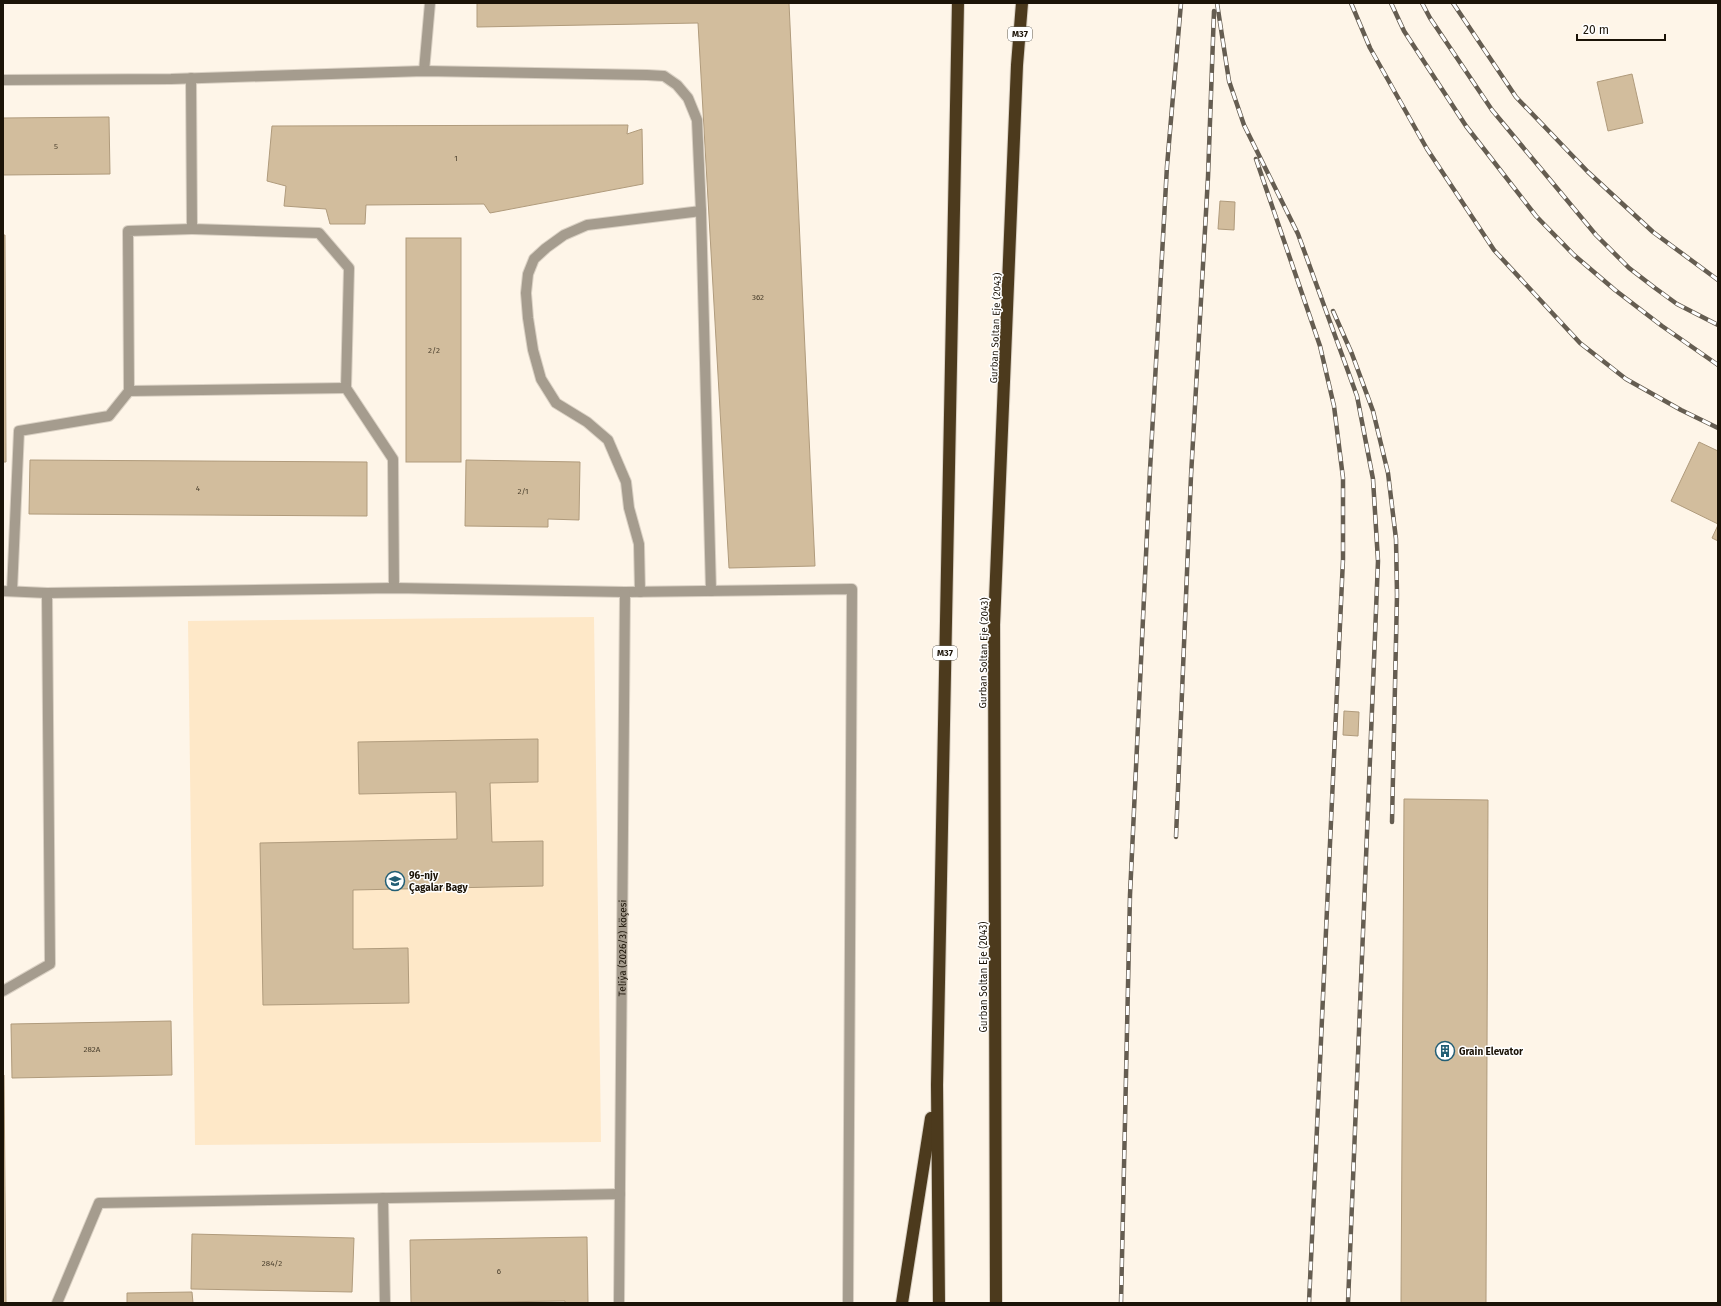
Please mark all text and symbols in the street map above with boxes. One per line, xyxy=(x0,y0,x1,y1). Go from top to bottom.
scale bar xyxy=(1577,16,1665,42)
text: 20 m xyxy=(1583,23,1609,37)
road number: M37 xyxy=(1008,27,1032,41)
house number: 5 xyxy=(54,142,58,151)
house number: 1 xyxy=(454,154,458,163)
street label: Gurban Soltan Eje (2043) xyxy=(987,272,1004,384)
house number: 362 xyxy=(752,293,764,302)
house number: 2/2 xyxy=(428,346,440,355)
house number: 4 xyxy=(196,484,201,493)
house number: 2/1 xyxy=(517,487,529,496)
street label: Gurban Soltan Eje (2043) xyxy=(976,597,991,709)
road number: M37 xyxy=(933,646,957,660)
school or university icon: 96-njy Çagalar Bagy xyxy=(384,870,406,892)
place label: 96-njy Çagalar Bagy xyxy=(409,870,469,894)
street label: Teliýa (2026/3) köçesi xyxy=(616,899,629,996)
street label: Gurban Soltan Eje (2043) xyxy=(977,922,990,1032)
building icon: Grain Elevator xyxy=(1434,1040,1456,1062)
house number: 282A xyxy=(84,1045,101,1054)
place label: Grain Elevator xyxy=(1459,1046,1524,1058)
house number: 284/2 xyxy=(262,1259,282,1268)
house number: 6 xyxy=(497,1267,501,1276)

